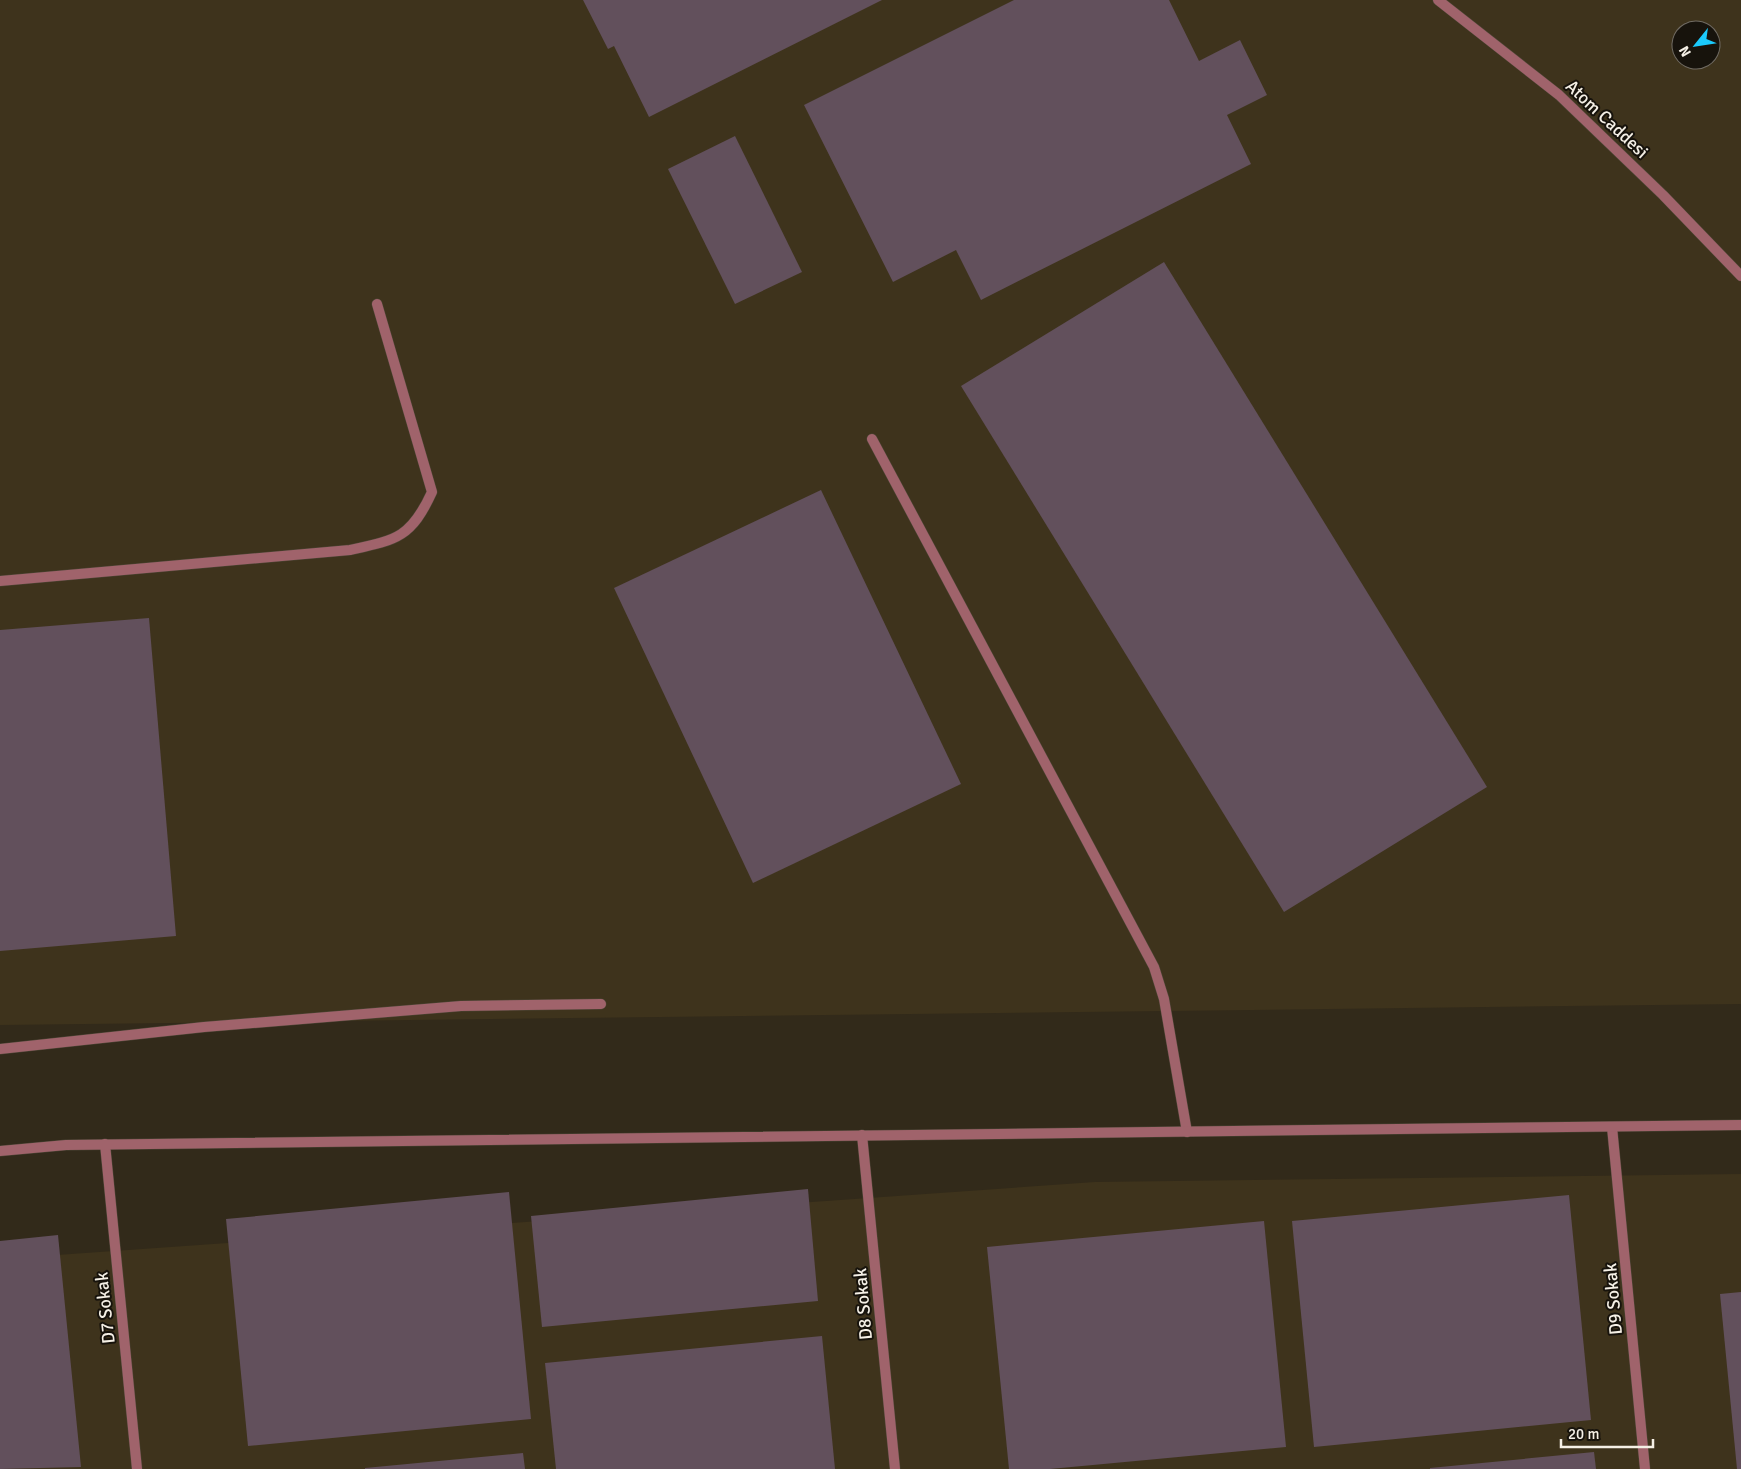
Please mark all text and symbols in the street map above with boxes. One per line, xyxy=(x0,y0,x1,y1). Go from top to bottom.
north arrow xyxy=(1671,20,1721,70)
text: N xyxy=(1675,43,1695,60)
street label: Atom Caddesi xyxy=(1561,75,1653,163)
street label: D9 Sokak xyxy=(1599,1262,1627,1336)
street label: D8 Sokak xyxy=(849,1267,877,1341)
street label: D7 Sokak xyxy=(90,1271,120,1345)
scale bar xyxy=(1561,1416,1654,1448)
text: 20 m xyxy=(1568,1425,1599,1443)

